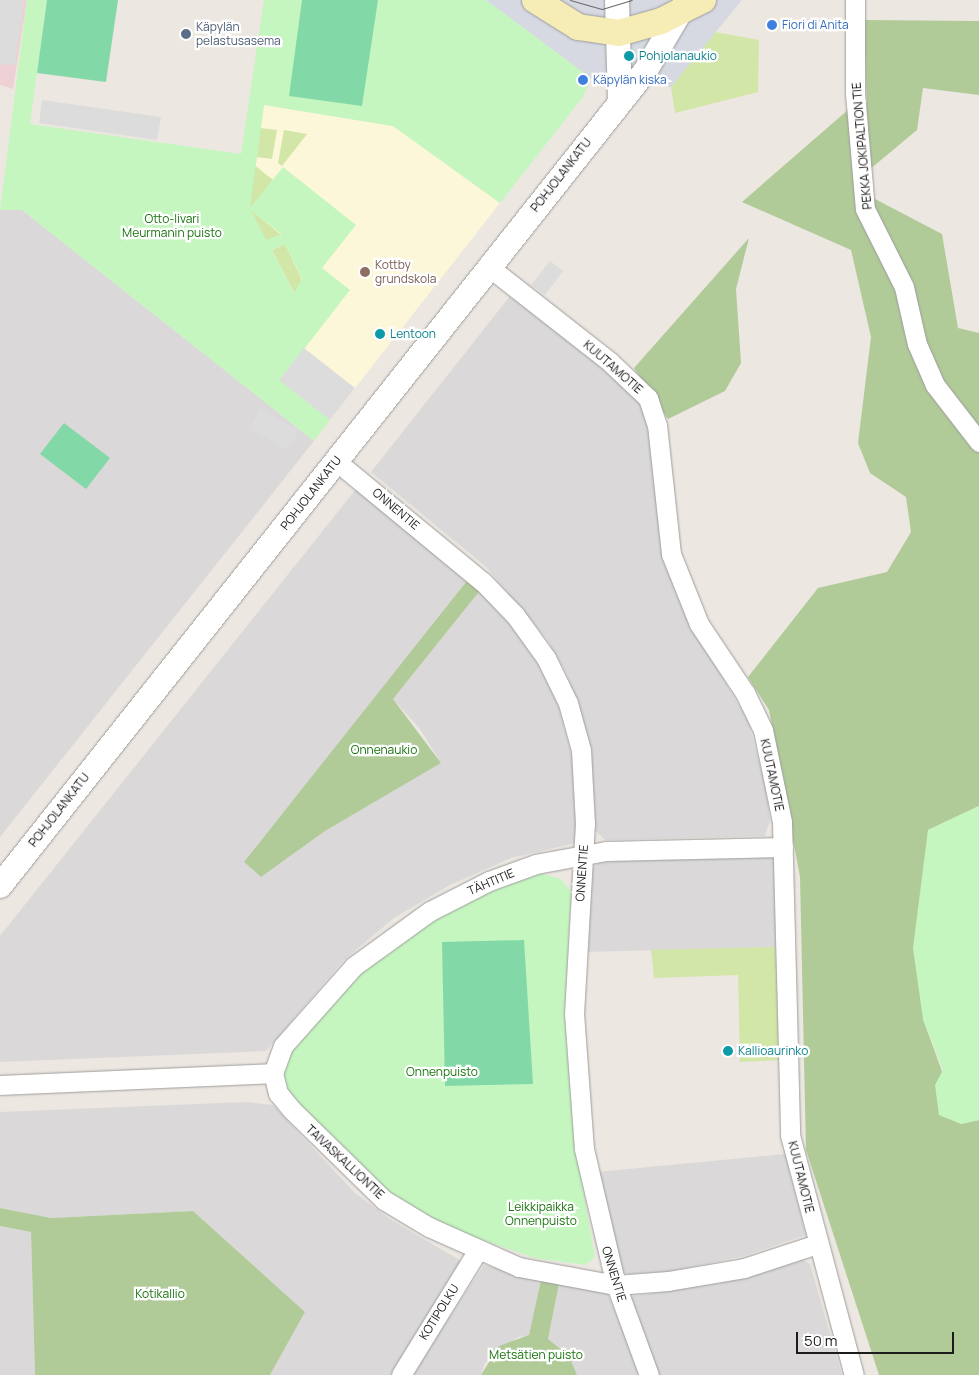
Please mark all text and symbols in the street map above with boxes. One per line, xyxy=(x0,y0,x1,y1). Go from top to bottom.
place label: Fiori di Anita xyxy=(782,18,849,32)
marker: Fiori di Anita xyxy=(766,19,778,31)
place label: Käpylän pelastusasema xyxy=(196,20,281,48)
marker: Käpylän pelastusasema xyxy=(180,28,192,40)
place label: Pohjolanaukio xyxy=(639,49,717,63)
marker: Pohjolanaukio xyxy=(623,50,635,62)
place label: Käpylän kiska xyxy=(593,73,667,87)
marker: Käpylän kiska xyxy=(577,74,589,86)
street label: PEKKA JOKIPALTION TIE xyxy=(849,82,875,210)
street label: POHJOLANKATU xyxy=(528,135,594,215)
park label: Otto-Iivari Meurmanin puisto xyxy=(122,212,222,240)
place label: Kottby grundskola xyxy=(375,258,436,286)
marker: Kottby grundskola xyxy=(359,266,371,278)
place label: Lentoon xyxy=(390,327,436,341)
marker: Lentoon xyxy=(374,328,386,340)
street label: KUUTAMOTIE xyxy=(580,337,646,397)
street label: POHJOLANKATU xyxy=(278,453,344,533)
street label: ONNENTIE xyxy=(370,485,422,533)
street label: KUUTAMOTIE xyxy=(757,737,787,813)
park label: Onnenaukio xyxy=(351,743,417,757)
street label: POHJOLANKATU xyxy=(26,770,92,850)
street label: ONNENTIE xyxy=(573,844,591,902)
street label: TÄHTITIE xyxy=(465,866,517,898)
place label: Kallioaurinko xyxy=(738,1044,808,1058)
marker: Kallioaurinko xyxy=(722,1045,734,1057)
park label: Onnenpuisto xyxy=(406,1065,478,1079)
street label: TAIVASKALLIONTIE xyxy=(303,1122,387,1202)
street label: KUUTAMOTIE xyxy=(785,1139,817,1215)
park label: Leikkipaikka Onnenpuisto xyxy=(505,1200,577,1228)
street label: ONNENTIE xyxy=(599,1245,629,1303)
street label: KOTIPOLKU xyxy=(416,1282,462,1342)
park label: Kotikallio xyxy=(135,1287,185,1301)
scale bar xyxy=(799,1322,956,1354)
text: 50 m xyxy=(804,1330,838,1351)
park label: Metsätien puisto xyxy=(489,1348,583,1362)

